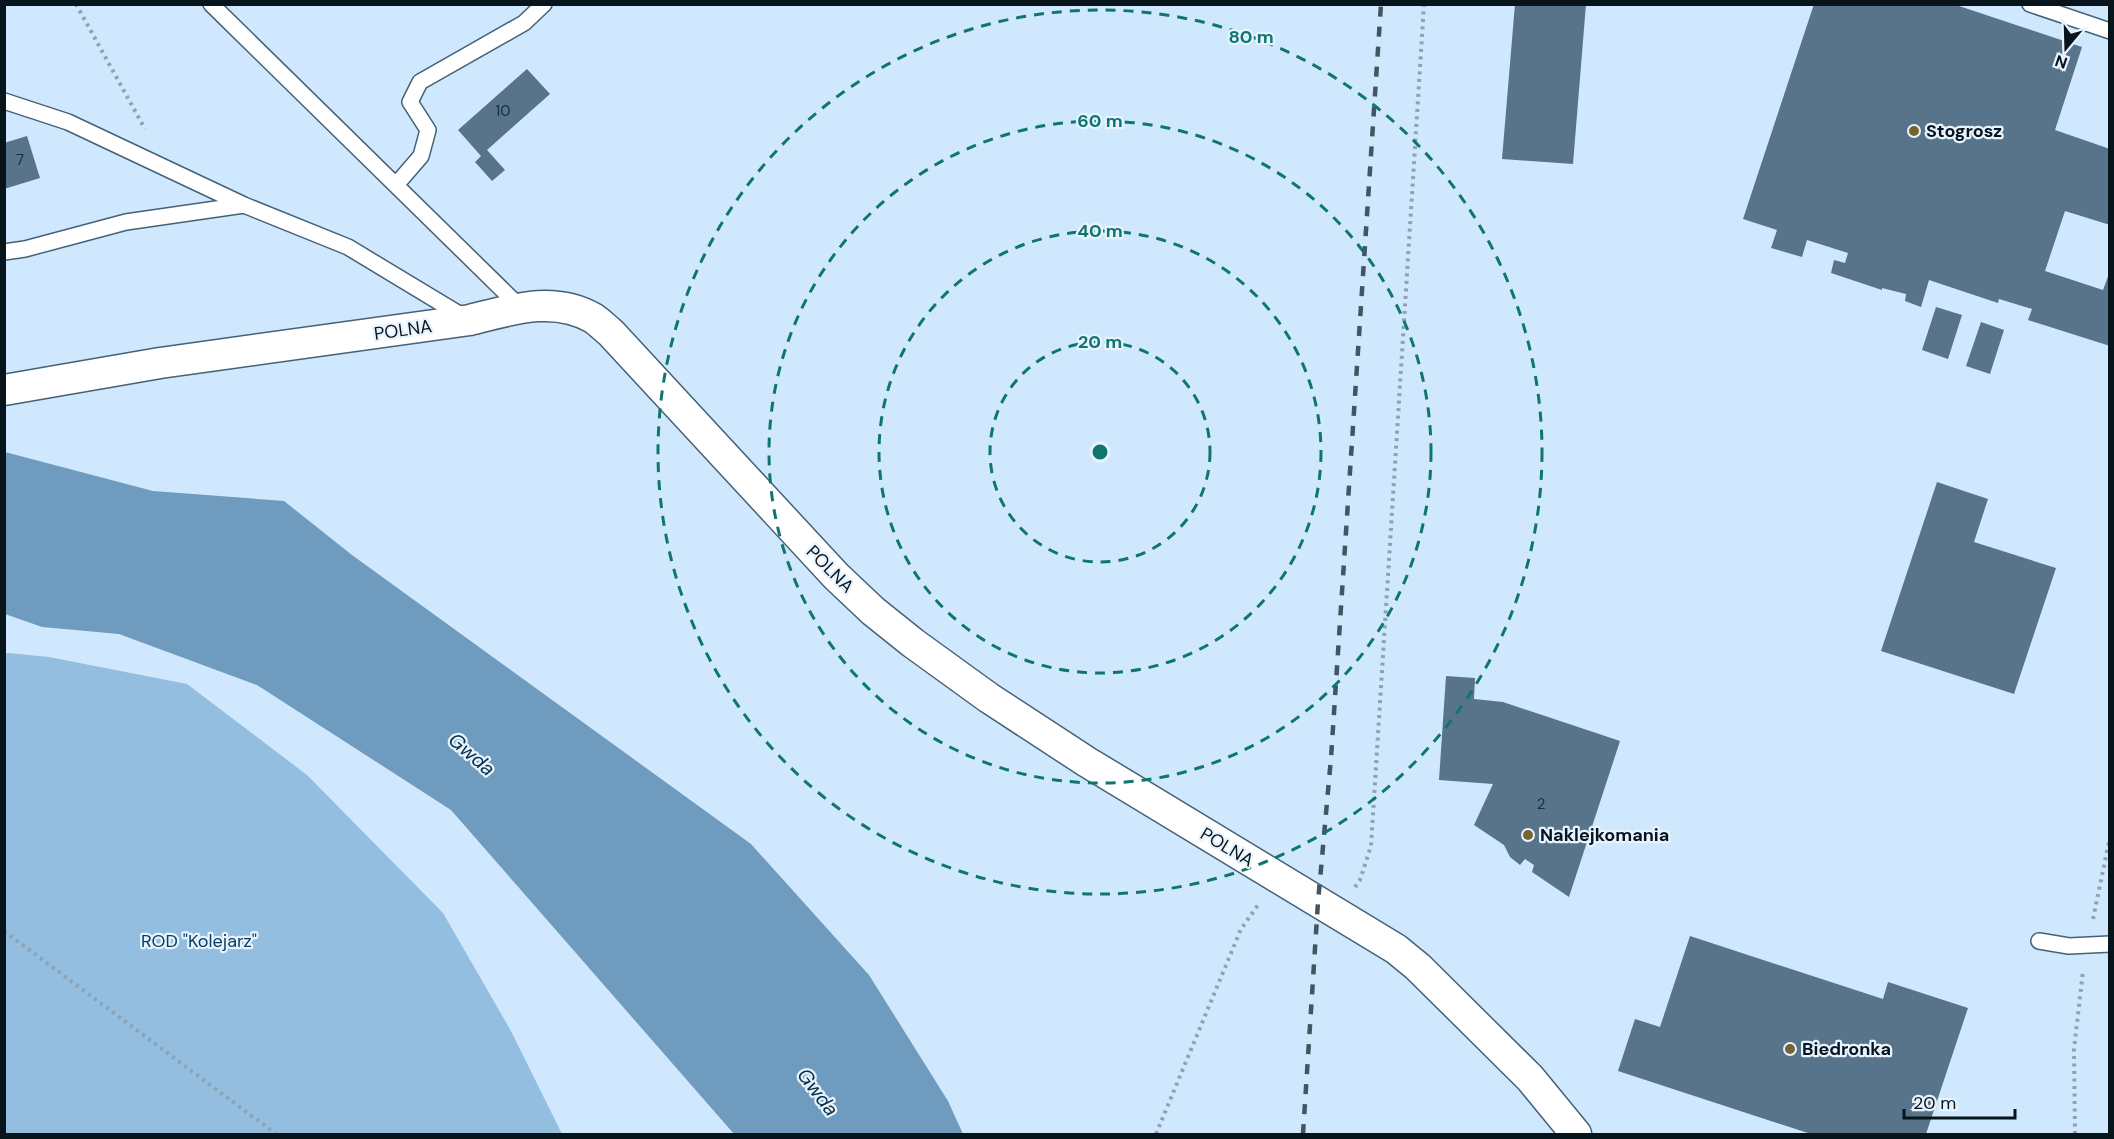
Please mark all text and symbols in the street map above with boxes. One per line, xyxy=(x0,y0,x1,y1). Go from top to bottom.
north arrow xyxy=(2036,18,2096,78)
text: 80 m xyxy=(1228,25,1274,49)
text: N xyxy=(2052,50,2070,74)
house number: 10 xyxy=(496,101,510,121)
text: 60 m xyxy=(1077,109,1123,133)
place label: Stogrosz xyxy=(1926,119,2002,143)
marker: Stogrosz xyxy=(1907,124,1921,138)
house number: 7 xyxy=(16,150,24,170)
text: 40 m xyxy=(1077,219,1123,243)
street label: POLNA xyxy=(372,314,434,346)
text: 20 m xyxy=(1078,330,1122,354)
centre of rings xyxy=(1090,442,1110,462)
street label: POLNA xyxy=(801,540,859,598)
water label: Gwda xyxy=(443,727,501,781)
house number: 2 xyxy=(1537,794,1545,814)
street label: POLNA xyxy=(1196,822,1258,872)
place label: Naklejkomania xyxy=(1540,823,1669,847)
marker: Naklejkomania xyxy=(1521,828,1535,842)
park label: ROD "Kolejarz" xyxy=(141,929,257,953)
place label: Biedronka xyxy=(1802,1037,1891,1061)
marker: Biedronka xyxy=(1783,1042,1797,1056)
water label: Gwda xyxy=(791,1063,845,1121)
scale bar xyxy=(1904,1082,2015,1120)
text: 20 m xyxy=(1913,1091,1956,1115)

